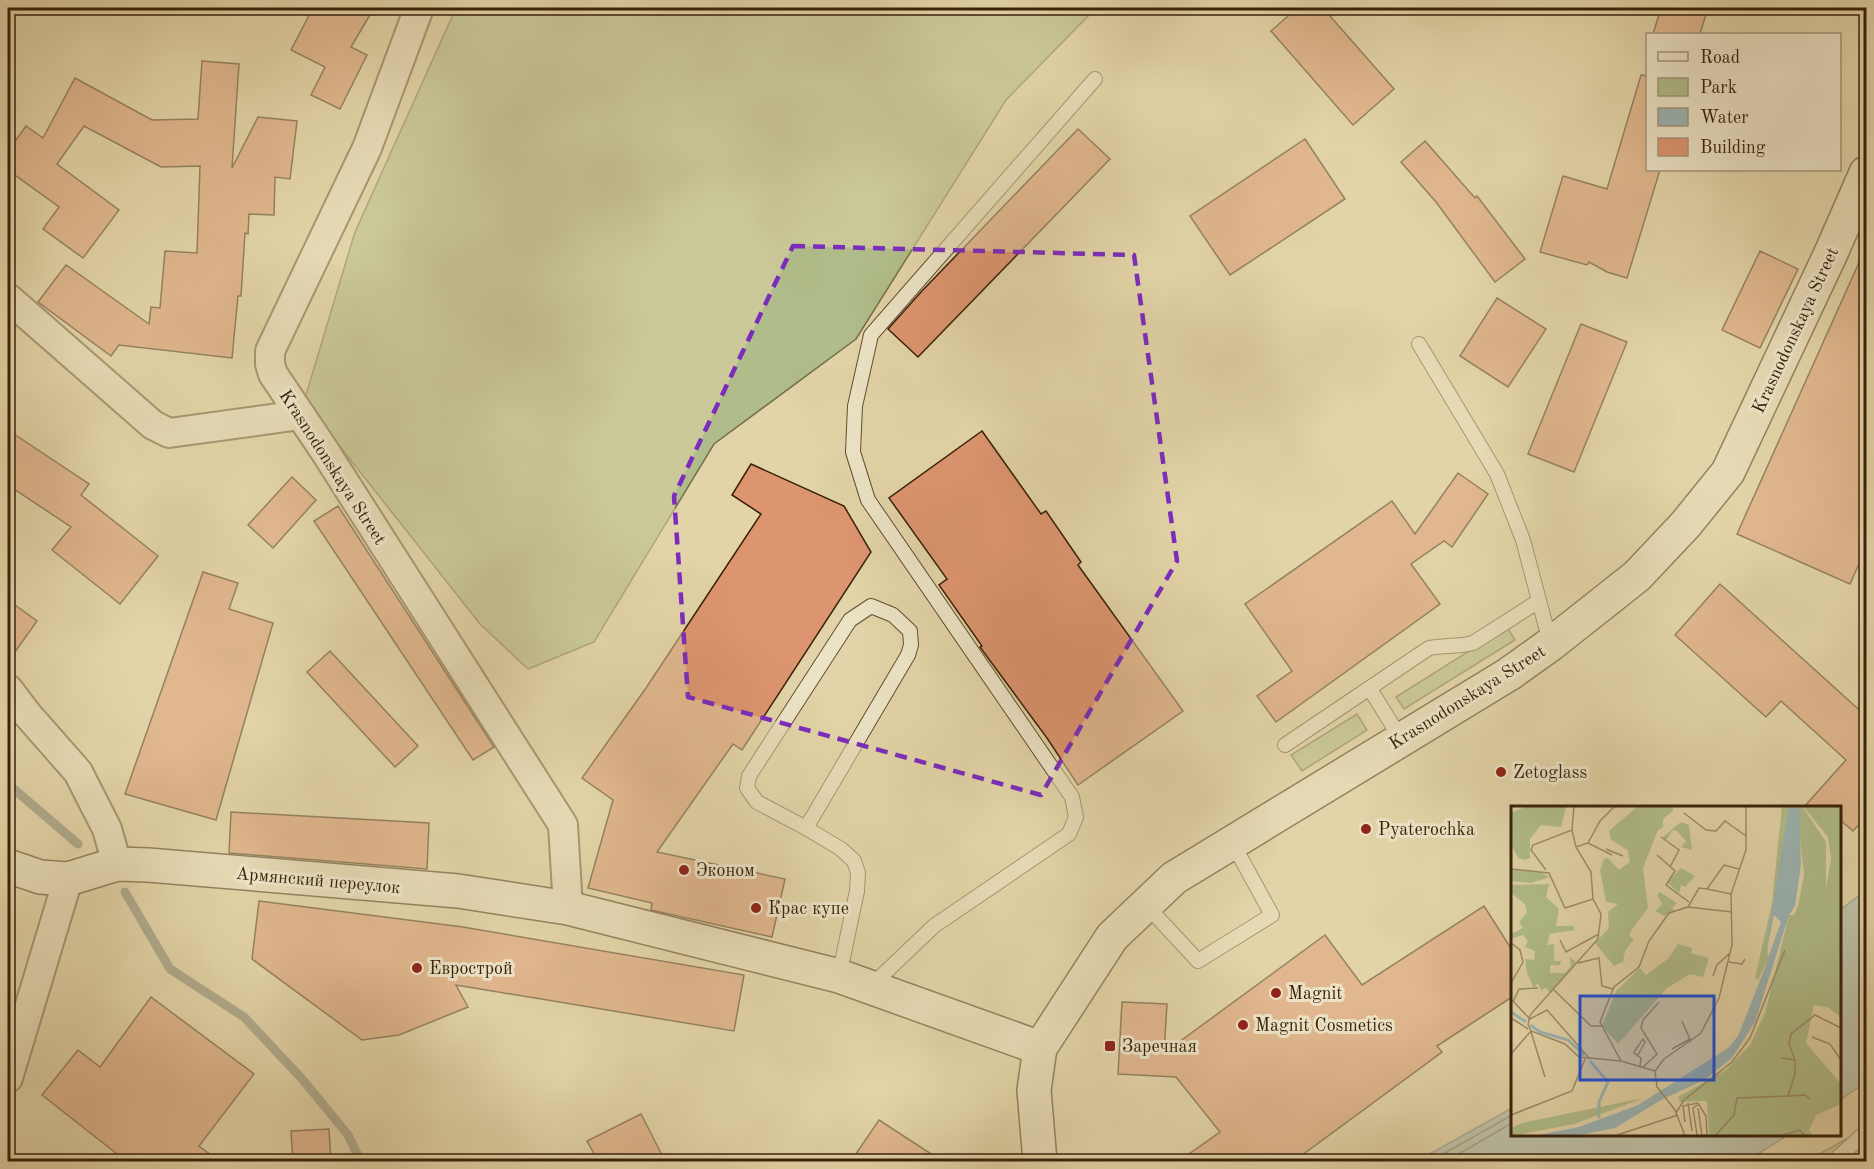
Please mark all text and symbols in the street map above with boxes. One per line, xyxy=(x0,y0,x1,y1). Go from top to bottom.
legend xyxy=(1646,33,1841,171)
text: Road xyxy=(1700,49,1740,67)
text: Park xyxy=(1700,79,1737,97)
text: Water xyxy=(1700,109,1749,127)
text: Building xyxy=(1700,139,1766,157)
street label: Krasnodonskaya Street xyxy=(1750,245,1842,416)
street label: Krasnodonskaya Street xyxy=(275,387,389,548)
street label: Krasnodonskaya Street xyxy=(1386,642,1549,753)
place label: Zetoglass xyxy=(1513,764,1588,782)
marker: Zetoglass xyxy=(1494,765,1508,779)
inset map xyxy=(1511,806,1841,1136)
place label: Pyaterochka xyxy=(1378,821,1475,839)
marker: Pyaterochka xyxy=(1359,822,1373,836)
place label: Эконом xyxy=(696,862,755,880)
marker: Эконом xyxy=(677,863,691,877)
street label: Армянский переулок xyxy=(235,865,401,897)
place label: Крас купе xyxy=(768,900,849,918)
marker: Крас купе xyxy=(749,901,763,915)
place label: Еврострой xyxy=(429,960,513,978)
marker: Еврострой xyxy=(410,961,424,975)
place label: Magnit xyxy=(1288,985,1343,1003)
marker: Magnit xyxy=(1269,986,1283,1000)
place label: Magnit Cosmetics xyxy=(1255,1017,1393,1035)
marker: Magnit Cosmetics xyxy=(1236,1018,1250,1032)
place label: Заречная xyxy=(1122,1038,1197,1056)
marker: Заречная xyxy=(1103,1039,1117,1053)

